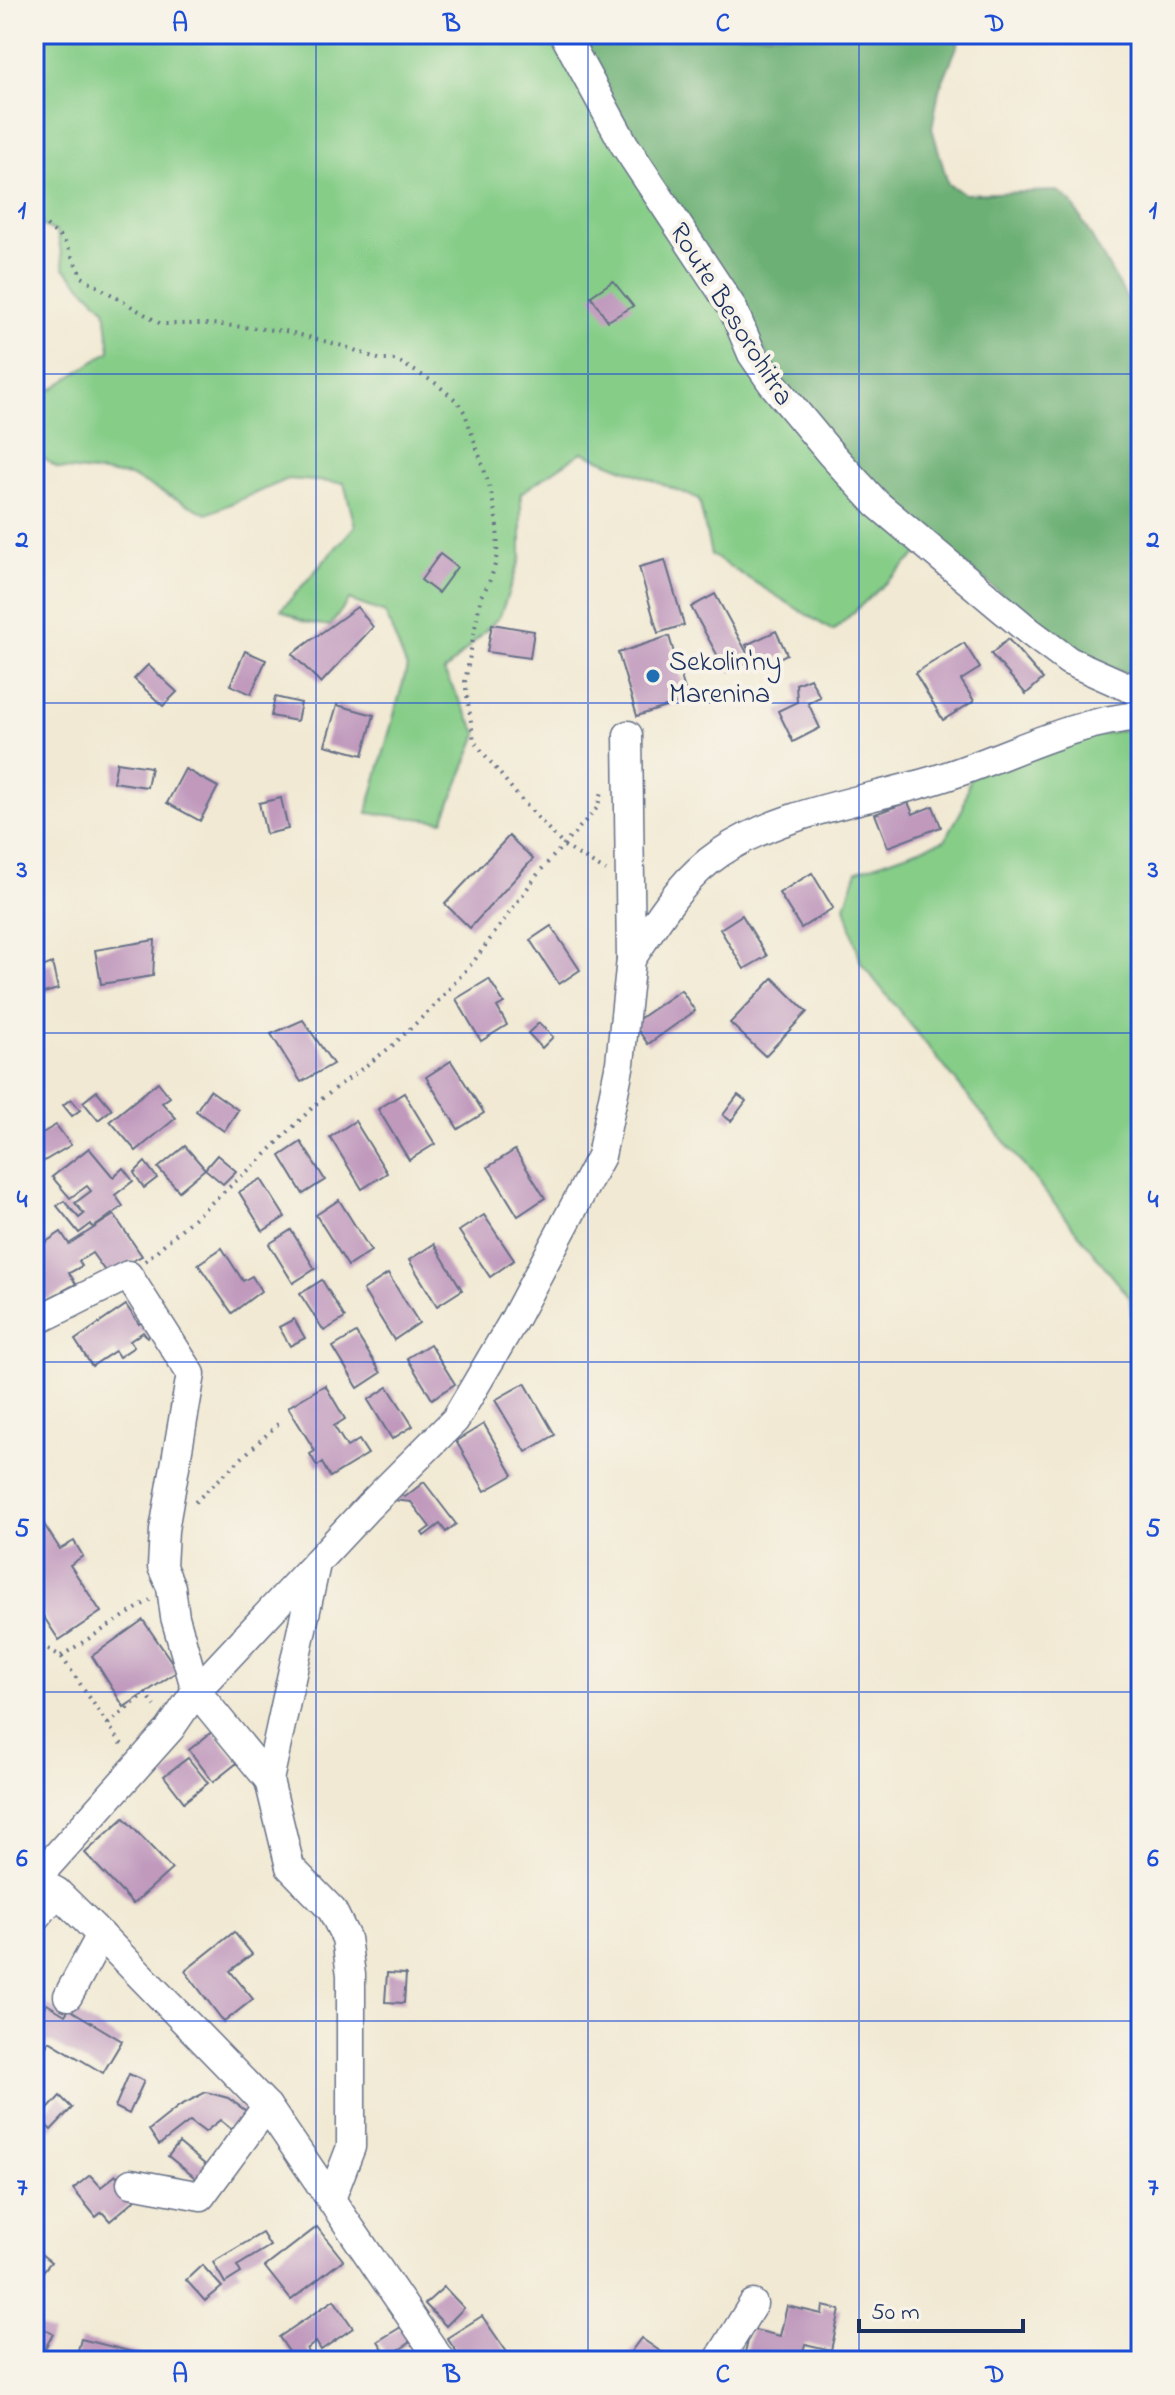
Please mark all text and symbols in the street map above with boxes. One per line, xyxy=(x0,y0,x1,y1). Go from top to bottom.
text: A xyxy=(172,6,188,44)
text: B xyxy=(442,6,461,44)
text: C xyxy=(716,6,730,44)
text: D xyxy=(984,6,1005,44)
text: 1 xyxy=(18,193,27,231)
text: 1 xyxy=(1149,193,1158,231)
street label: Route Besorohitra xyxy=(657,215,803,414)
text: 2 xyxy=(15,522,29,560)
text: 2 xyxy=(1146,522,1160,560)
place label: Sekolin'ny Marenina xyxy=(669,643,781,716)
marker: Sekolin'ny Marenina xyxy=(644,667,662,685)
text: 3 xyxy=(16,852,28,890)
text: 3 xyxy=(1147,852,1159,890)
text: 4 xyxy=(17,1182,28,1220)
text: 4 xyxy=(1148,1182,1159,1220)
text: 5 xyxy=(15,1511,30,1549)
text: 5 xyxy=(1146,1511,1161,1549)
text: 6 xyxy=(16,1841,28,1879)
text: 6 xyxy=(1147,1841,1159,1879)
text: 7 xyxy=(17,2170,28,2208)
text: 7 xyxy=(1148,2170,1159,2208)
scale bar xyxy=(859,2283,1023,2333)
text: 50 m xyxy=(871,2296,920,2331)
text: A xyxy=(172,2357,188,2395)
text: B xyxy=(442,2357,461,2395)
text: C xyxy=(716,2357,730,2395)
text: D xyxy=(984,2357,1005,2395)

